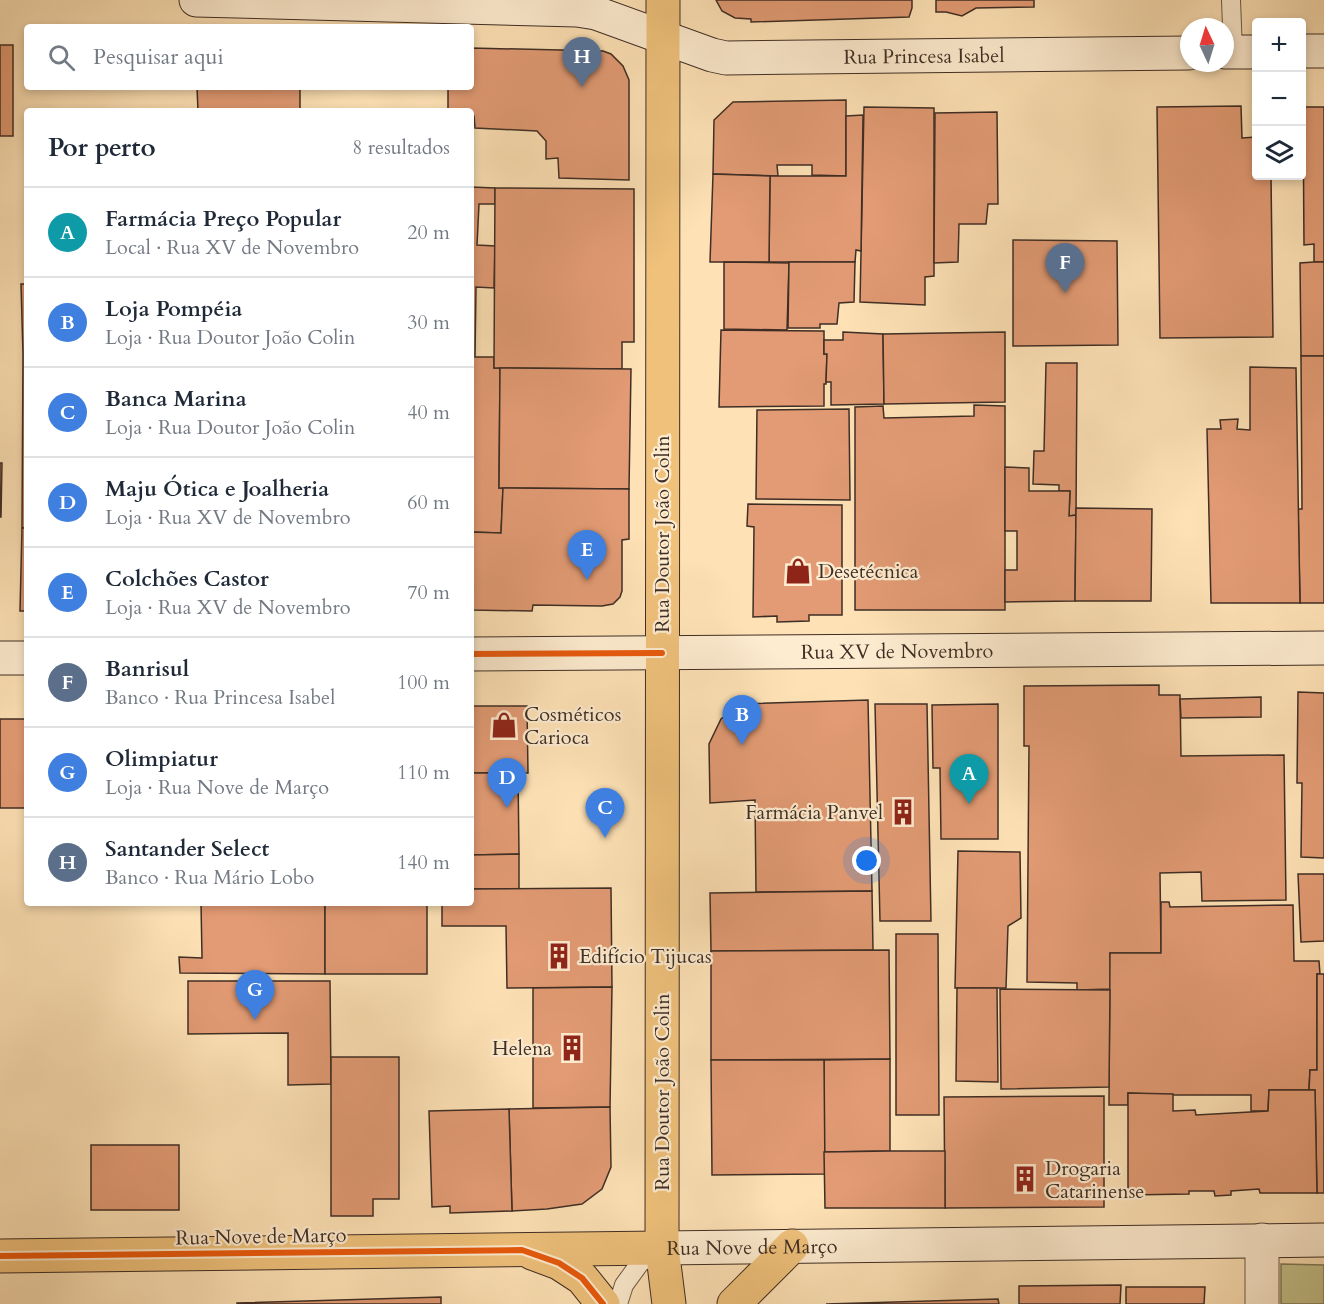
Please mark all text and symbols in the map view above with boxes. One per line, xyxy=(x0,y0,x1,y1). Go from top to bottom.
north arrow xyxy=(1180,18,1234,72)
map controls xyxy=(1252,18,1306,180)
button: + xyxy=(1252,18,1306,72)
search box xyxy=(24,24,474,90)
pin: H xyxy=(562,38,602,87)
icon: search xyxy=(45,41,78,74)
text: Pesquisar aqui xyxy=(93,42,224,72)
street label: Rua Princesa Isabel xyxy=(843,42,1005,71)
button: − xyxy=(1252,72,1306,126)
button: layers xyxy=(1252,126,1306,180)
text: Por perto xyxy=(48,130,156,165)
text: 8 resultados xyxy=(352,134,450,161)
text: Farmácia Preço Popular xyxy=(105,204,341,234)
text: A xyxy=(60,219,75,246)
text: 20 m xyxy=(407,219,450,246)
text: Local · Rua XV de Novembro xyxy=(105,234,359,261)
pin: F xyxy=(1046,244,1084,293)
text: Loja Pompéia xyxy=(105,294,242,324)
text: B xyxy=(60,309,75,336)
text: 30 m xyxy=(407,309,450,336)
text: Loja · Rua Doutor João Colin xyxy=(105,324,355,351)
text: Banca Marina xyxy=(105,384,247,414)
text: C xyxy=(60,399,75,426)
text: 40 m xyxy=(407,399,450,426)
text: Loja · Rua Doutor João Colin xyxy=(105,414,355,441)
street label: Rua Doutor João Colin xyxy=(649,435,676,633)
text: Maju Ótica e Joalheria xyxy=(105,474,329,504)
text: D xyxy=(59,489,76,516)
text: 60 m xyxy=(407,489,450,516)
text: Loja · Rua XV de Novembro xyxy=(105,504,351,531)
pin: E xyxy=(568,530,606,580)
shop icon: Desetécnica xyxy=(783,556,813,586)
place label: Desetécnica xyxy=(818,558,919,585)
text: Colchões Castor xyxy=(105,564,269,594)
text: E xyxy=(61,579,74,606)
text: 70 m xyxy=(407,579,450,606)
text: Loja · Rua XV de Novembro xyxy=(105,594,351,621)
street label: Rua XV de Novembro xyxy=(801,637,994,666)
text: Banrisul xyxy=(105,654,189,684)
text: F xyxy=(62,669,73,696)
text: 100 m xyxy=(397,669,450,696)
text: Banco · Rua Princesa Isabel xyxy=(105,684,335,711)
pin: B xyxy=(722,696,762,745)
place label: Cosméticos Carioca xyxy=(524,701,621,751)
shop icon: Cosméticos Carioca xyxy=(489,710,519,740)
text: Olimpiatur xyxy=(105,744,218,774)
pin: A xyxy=(950,754,988,804)
pin: D xyxy=(488,758,526,808)
text: G xyxy=(59,759,76,786)
text: 110 m xyxy=(397,759,450,786)
text: Loja · Rua Nove de Março xyxy=(105,774,329,801)
pin: C xyxy=(586,788,624,838)
building icon: Farmácia Panvel xyxy=(888,797,918,827)
place label: Farmácia Panvel xyxy=(745,799,883,826)
text: Santander Select xyxy=(105,834,269,864)
your location xyxy=(852,846,881,875)
text: H xyxy=(59,849,76,876)
text: 140 m xyxy=(397,849,450,876)
text: Banco · Rua Mário Lobo xyxy=(105,864,314,891)
building icon: Edifício Tijucas xyxy=(544,941,574,971)
place label: Edifício Tijucas xyxy=(579,943,712,970)
pin: G xyxy=(236,970,274,1020)
street label: Rua Doutor João Colin xyxy=(649,993,676,1191)
building icon: Helena xyxy=(557,1033,587,1063)
place label: Helena xyxy=(492,1035,552,1062)
place label: Drogaria Catarinense xyxy=(1045,1155,1144,1205)
building icon: Drogaria Catarinense xyxy=(1010,1164,1040,1194)
street label: Rua Nove de Março xyxy=(175,1222,347,1251)
street label: Rua Nove de Março xyxy=(666,1233,838,1262)

